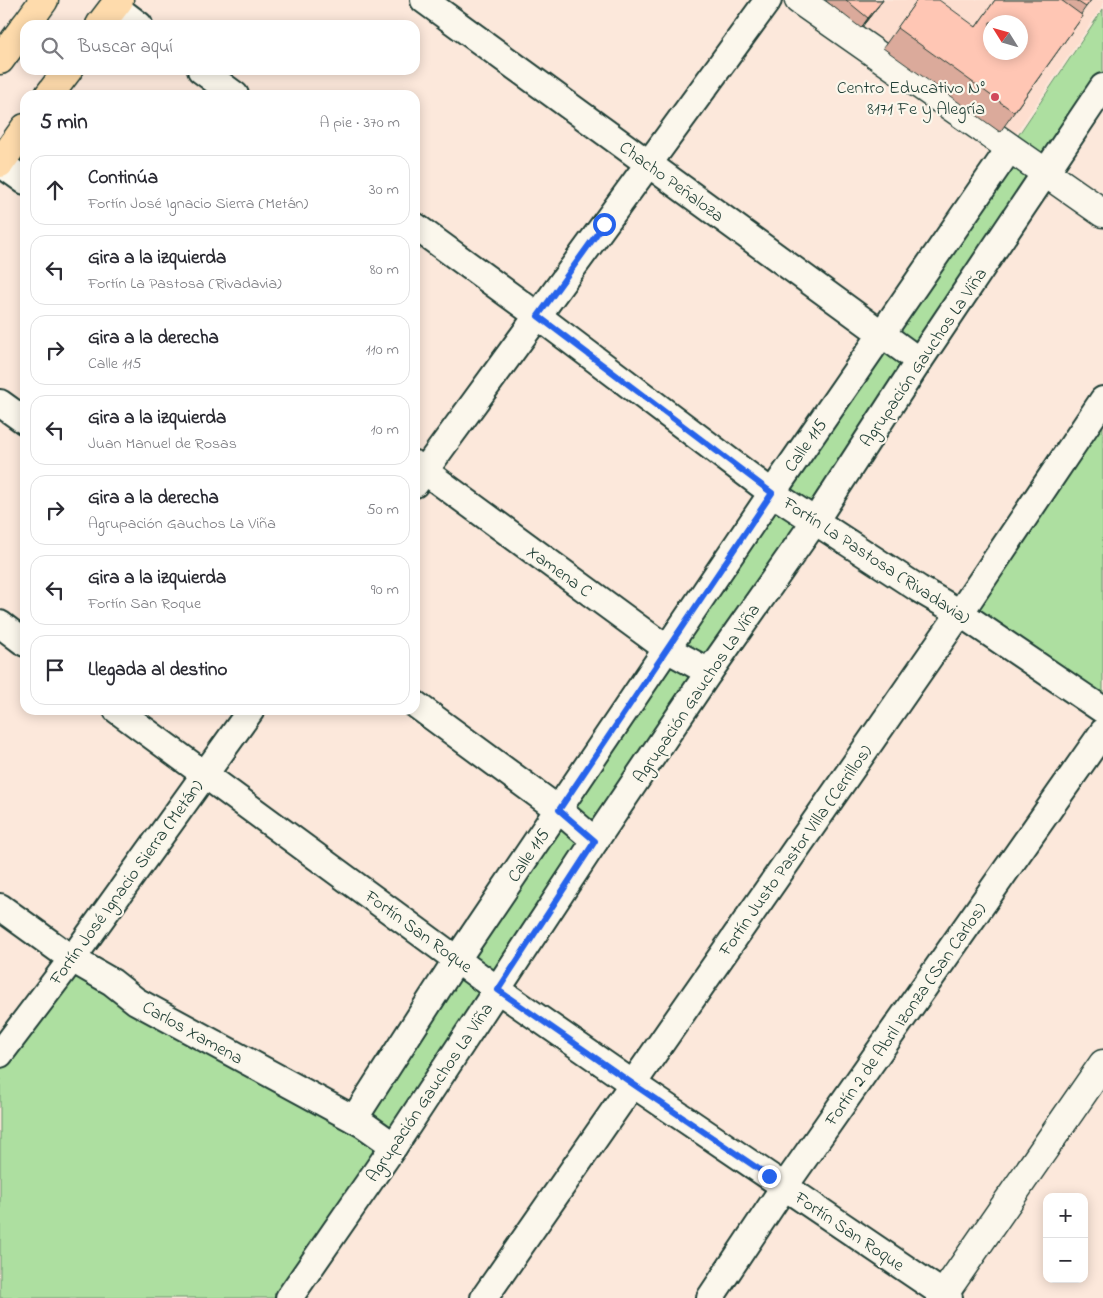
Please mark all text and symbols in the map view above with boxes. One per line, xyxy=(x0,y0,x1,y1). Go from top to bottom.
north arrow xyxy=(983,15,1028,60)
search box xyxy=(20,20,420,75)
icon: search xyxy=(38,34,66,62)
text: Buscar aquí xyxy=(78,34,173,61)
place label: Centro Educativo N° 8171 Fe y Alegría xyxy=(837,76,985,124)
marker: Centro Educativo N° 8171 Fe y Alegría xyxy=(989,91,1001,103)
text: 5 min xyxy=(40,108,88,138)
text: A pie · 370 m xyxy=(319,111,400,135)
street label: Chacho Peñaloza xyxy=(613,136,729,230)
text: Continúa xyxy=(88,165,158,192)
icon: ahead xyxy=(41,176,69,204)
text: 30 m xyxy=(369,178,399,202)
text: Fortín José Ignacio Sierra (Metán) xyxy=(88,192,308,216)
route start xyxy=(593,213,616,236)
text: Gira a la izquierda xyxy=(88,245,226,272)
icon: left xyxy=(41,256,69,284)
text: 80 m xyxy=(370,258,399,282)
street label: Agrupación Gauchos La Viña xyxy=(855,263,995,454)
text: Fortín La Pastosa (Rivadavia) xyxy=(88,272,282,296)
text: Gira a la derecha xyxy=(88,325,219,352)
icon: right xyxy=(41,336,69,364)
text: 110 m xyxy=(365,338,399,362)
text: Calle 115 xyxy=(88,352,141,376)
text: Gira a la izquierda xyxy=(88,405,226,432)
street label: Calle 115 xyxy=(779,414,834,478)
icon: left xyxy=(41,416,69,444)
text: 10 m xyxy=(371,418,399,442)
text: Juan Manuel de Rosas xyxy=(88,432,237,456)
text: Gira a la derecha xyxy=(88,485,219,512)
street label: Fortín La Pastosa (Rivadavia) xyxy=(777,491,974,632)
icon: right xyxy=(41,496,69,524)
text: 50 m xyxy=(367,498,399,522)
text: Agrupación Gauchos La Viña xyxy=(88,512,276,536)
street label: Xamena C xyxy=(521,540,597,605)
text: Gira a la izquierda xyxy=(88,565,226,592)
icon: left xyxy=(41,576,69,604)
text: 90 m xyxy=(371,578,399,602)
text: Fortín San Roque xyxy=(88,592,201,616)
street label: Agrupación Gauchos La Viña xyxy=(628,599,768,790)
icon: arrive xyxy=(41,656,69,684)
text: Llegada al destino xyxy=(88,657,227,684)
street label: Fortín Justo Pastor Villa (Cerrillos) xyxy=(713,740,880,963)
street label: Fortín José Ignacio Sierra (Metán) xyxy=(44,775,212,992)
street label: Calle 115 xyxy=(502,824,557,888)
street label: Fortín San Roque xyxy=(358,884,478,981)
street label: Fortín 2 de Abril Izonza (San Carlos) xyxy=(819,898,994,1133)
street label: Carlos Xamena xyxy=(137,995,247,1072)
street label: Agrupación Gauchos La Viña xyxy=(361,998,501,1189)
route end xyxy=(758,1165,781,1188)
street label: Fortín San Roque xyxy=(788,1186,910,1280)
map controls xyxy=(1043,1193,1088,1283)
button: + xyxy=(1043,1193,1088,1238)
button: − xyxy=(1043,1238,1088,1283)

